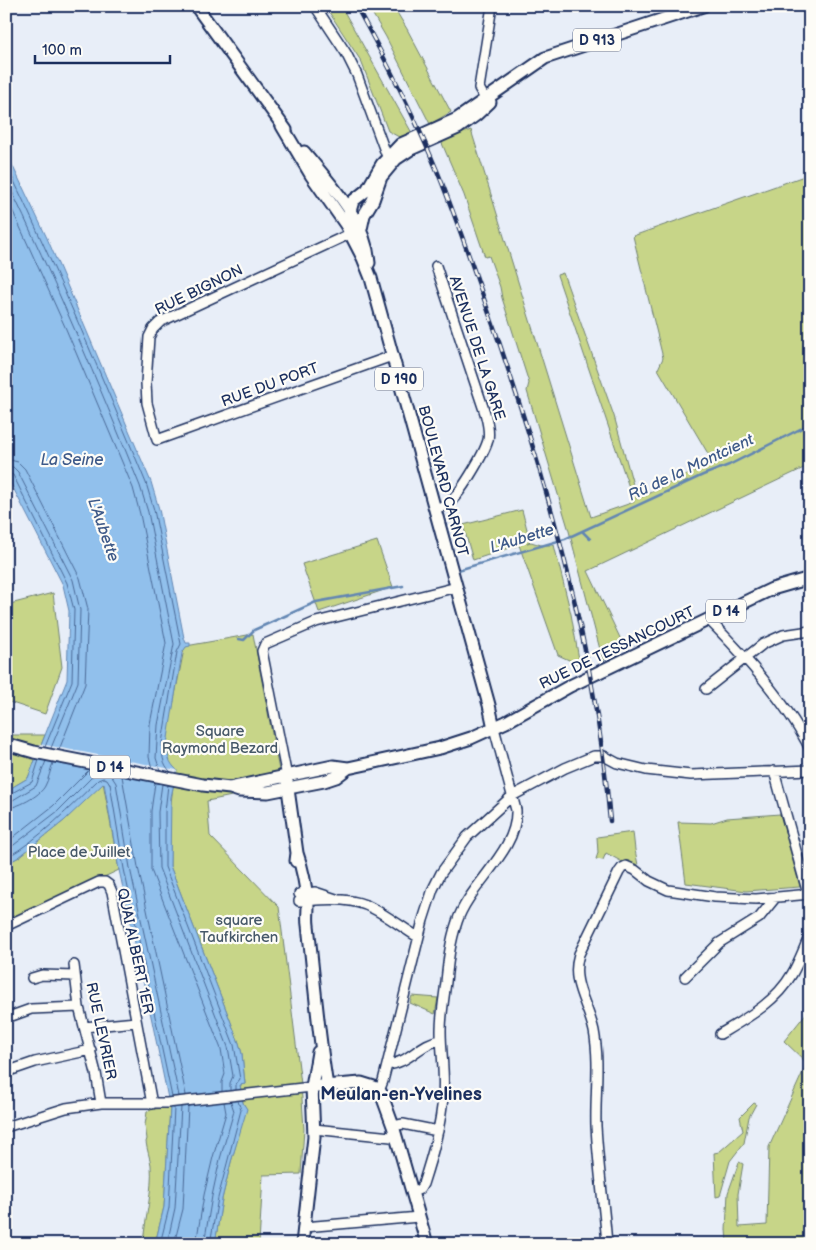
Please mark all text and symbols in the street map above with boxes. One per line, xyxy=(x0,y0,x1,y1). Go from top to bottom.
road number: D 913 xyxy=(573,28,621,52)
scale bar xyxy=(35,32,170,64)
text: 100 m xyxy=(42,41,82,60)
street label: RUE BIGNON xyxy=(152,260,246,320)
street label: AVENUE DE LA GARE xyxy=(445,273,509,423)
street label: RUE DU PORT xyxy=(219,359,321,411)
road number: D 190 xyxy=(375,368,423,390)
street label: BOULEVARD CARNOT xyxy=(414,403,472,559)
water label: Rû de la Montcient xyxy=(625,430,758,505)
water label: La Seine xyxy=(41,451,103,470)
water label: L'Aubette xyxy=(83,496,123,564)
water label: L'Aubette xyxy=(488,520,556,558)
road number: D 14 xyxy=(706,600,746,622)
street label: RUE DE TESSANCOURT xyxy=(536,602,698,694)
park label: Square Raymond Bezard xyxy=(162,722,278,758)
road number: D 14 xyxy=(90,756,130,779)
park label: Place de Juillet xyxy=(28,843,131,862)
street label: QUAI ALBERT 1ER xyxy=(112,886,158,1016)
park label: square Taufkirchen xyxy=(200,911,278,947)
street label: RUE LEVRIER xyxy=(81,980,121,1082)
district label: Meulan-en-Yvelines xyxy=(320,1084,482,1105)

